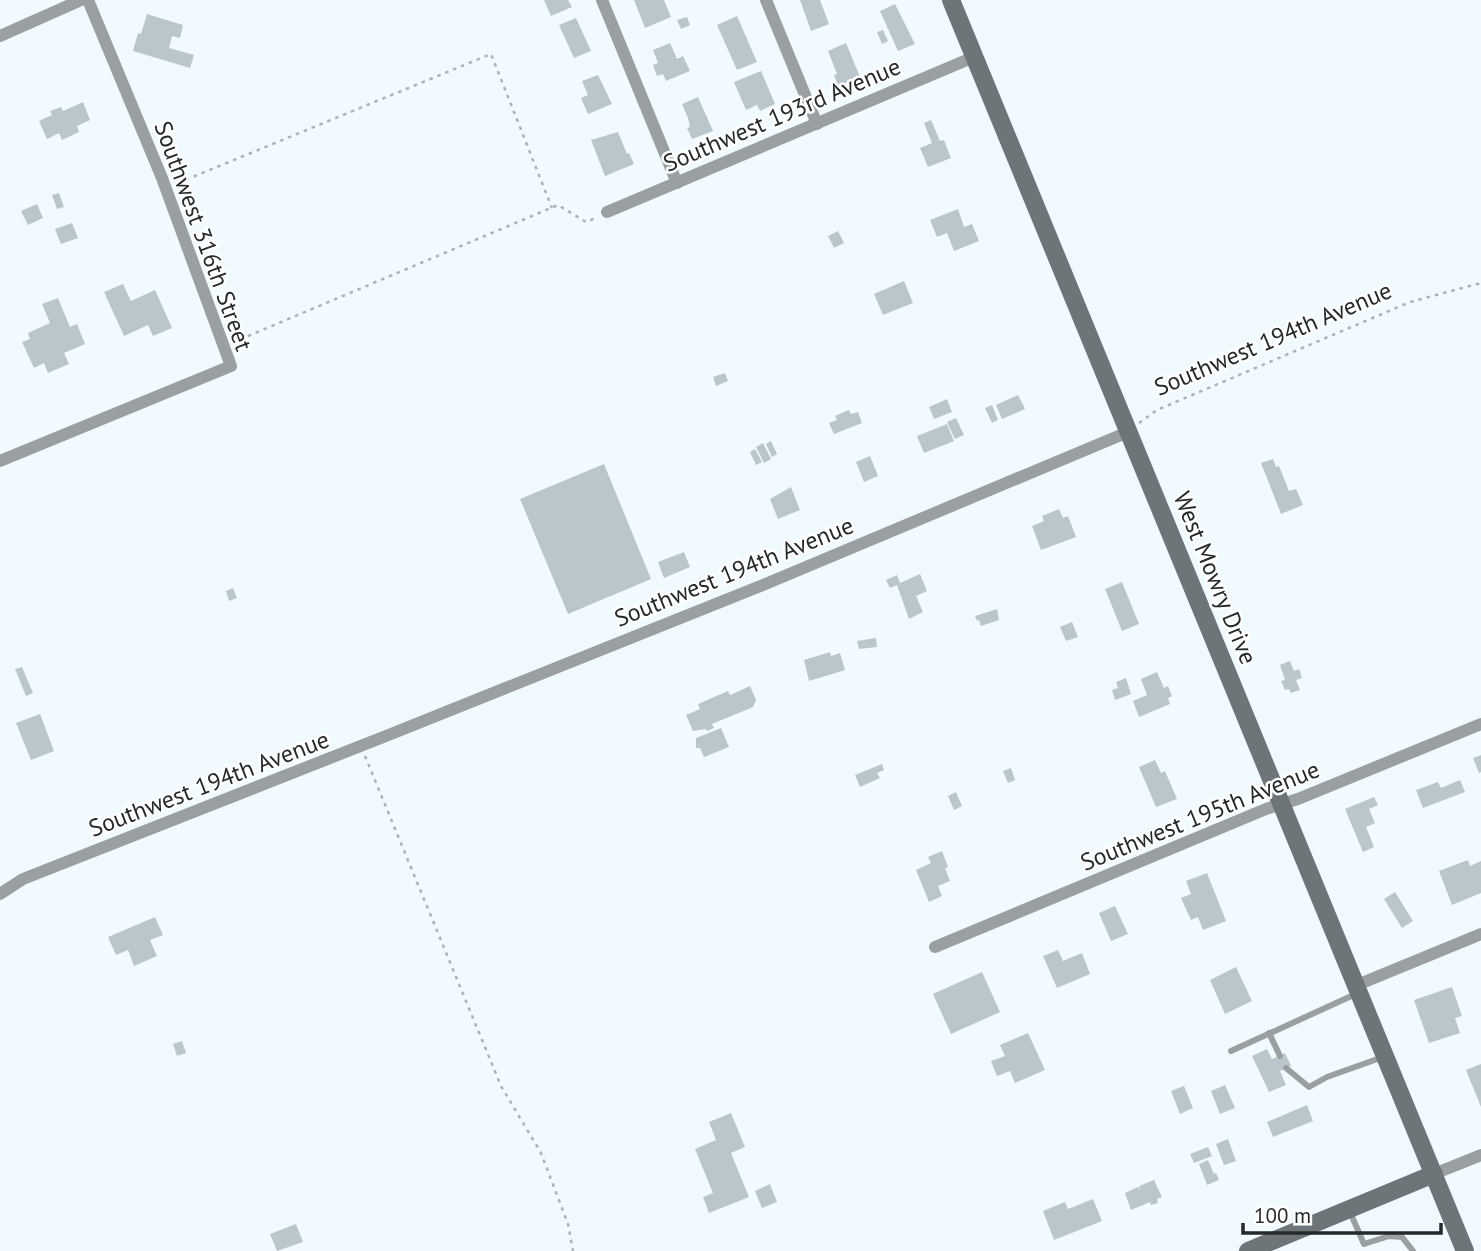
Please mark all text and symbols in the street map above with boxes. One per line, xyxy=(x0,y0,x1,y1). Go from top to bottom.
street label: Southwest 193rd Avenue xyxy=(658,50,905,179)
street label: Southwest 316th Street xyxy=(147,117,259,355)
street label: Southwest 194th Avenue xyxy=(1149,274,1396,403)
street label: West Mowry Drive xyxy=(1167,487,1264,669)
street label: Southwest 194th Avenue xyxy=(610,509,858,634)
street label: Southwest 194th Avenue xyxy=(84,723,333,844)
street label: Southwest 195th Avenue xyxy=(1076,753,1324,878)
scale bar xyxy=(1243,1192,1441,1236)
text: 100 m xyxy=(1254,1202,1311,1229)

